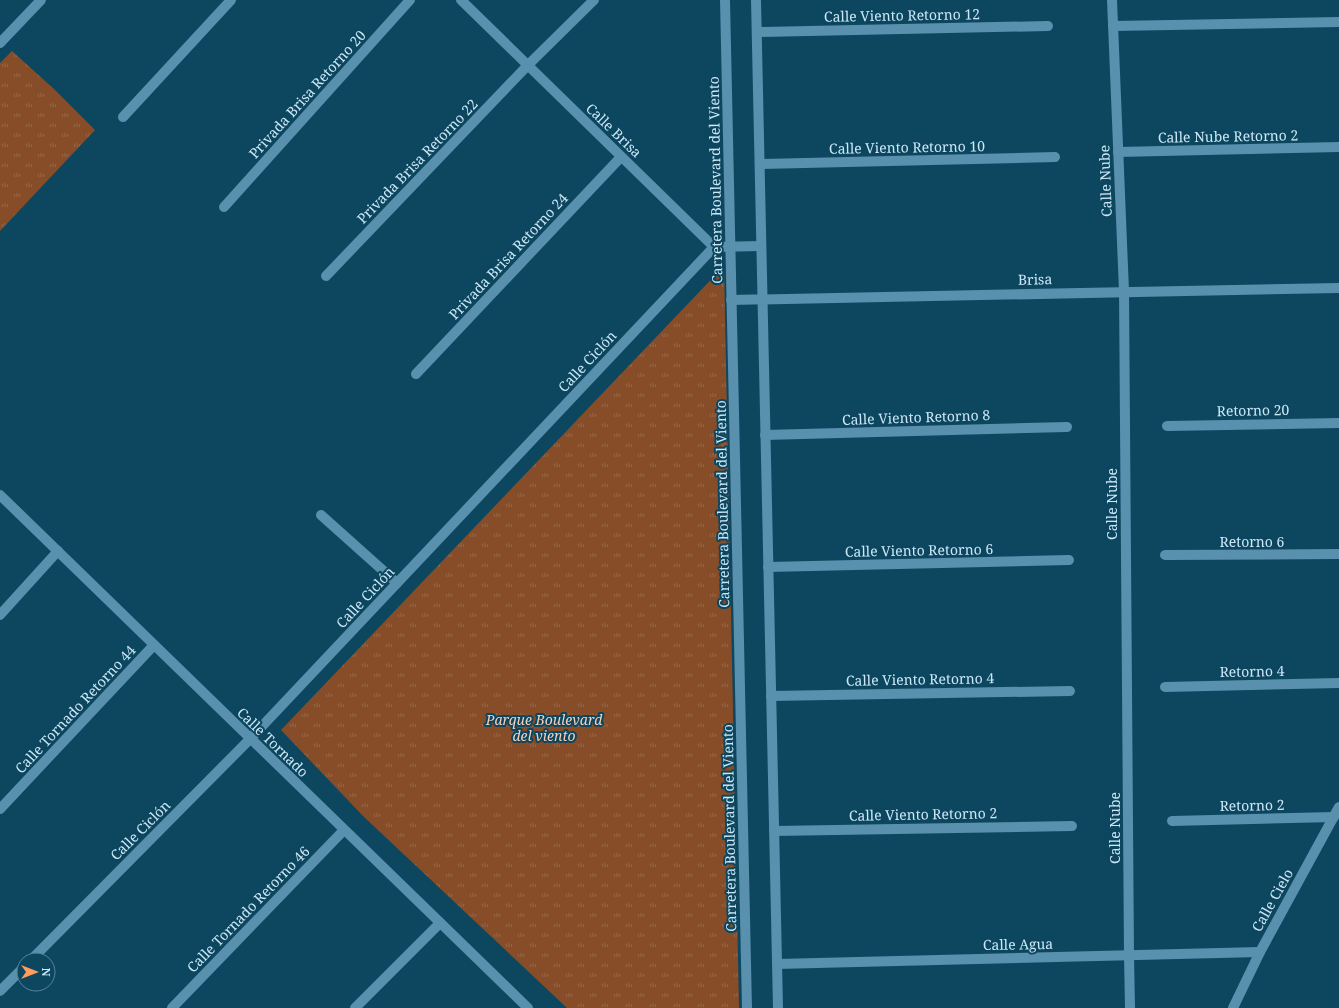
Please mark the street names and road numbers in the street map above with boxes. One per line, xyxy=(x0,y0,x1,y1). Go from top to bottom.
street label: Calle Viento Retorno 12 xyxy=(824,4,980,26)
street label: Privada Brisa Retorno 20 xyxy=(244,26,370,162)
street label: Carretera Boulevard del Viento xyxy=(704,76,726,284)
street label: Privada Brisa Retorno 22 xyxy=(352,95,482,227)
street label: Calle Brisa xyxy=(582,99,646,161)
street label: Calle Nube Retorno 2 xyxy=(1158,125,1298,147)
street label: Calle Viento Retorno 10 xyxy=(829,136,985,158)
street label: Calle Nube xyxy=(1094,145,1116,217)
street label: Privada Brisa Retorno 24 xyxy=(444,189,572,323)
street label: Brisa xyxy=(1018,269,1052,289)
street label: Calle Ciclón xyxy=(554,326,620,396)
street label: Carretera Boulevard del Viento xyxy=(711,400,733,608)
street label: Retorno 20 xyxy=(1216,400,1290,420)
street label: Calle Viento Retorno 8 xyxy=(842,405,991,429)
street label: Calle Nube xyxy=(1102,468,1121,540)
street label: Retorno 6 xyxy=(1220,532,1285,551)
street label: Calle Viento Retorno 6 xyxy=(845,539,993,561)
street label: Calle Ciclón xyxy=(332,562,398,632)
street label: Calle Tornado Retorno 44 xyxy=(11,641,140,777)
street label: Retorno 4 xyxy=(1219,661,1285,681)
street label: Calle Viento Retorno 4 xyxy=(846,668,994,690)
street label: Calle Tornado xyxy=(233,703,313,781)
street label: Carretera Boulevard del Viento xyxy=(718,724,740,932)
street label: Calle Nube xyxy=(1105,792,1124,864)
street label: Retorno 2 xyxy=(1219,795,1285,815)
street label: Calle Ciclón xyxy=(106,796,174,864)
street label: Calle Viento Retorno 2 xyxy=(849,803,997,825)
street label: Calle Tornado Retorno 46 xyxy=(183,842,314,976)
street label: Calle Cielo xyxy=(1247,865,1297,935)
street label: Calle Agua xyxy=(983,934,1053,954)

